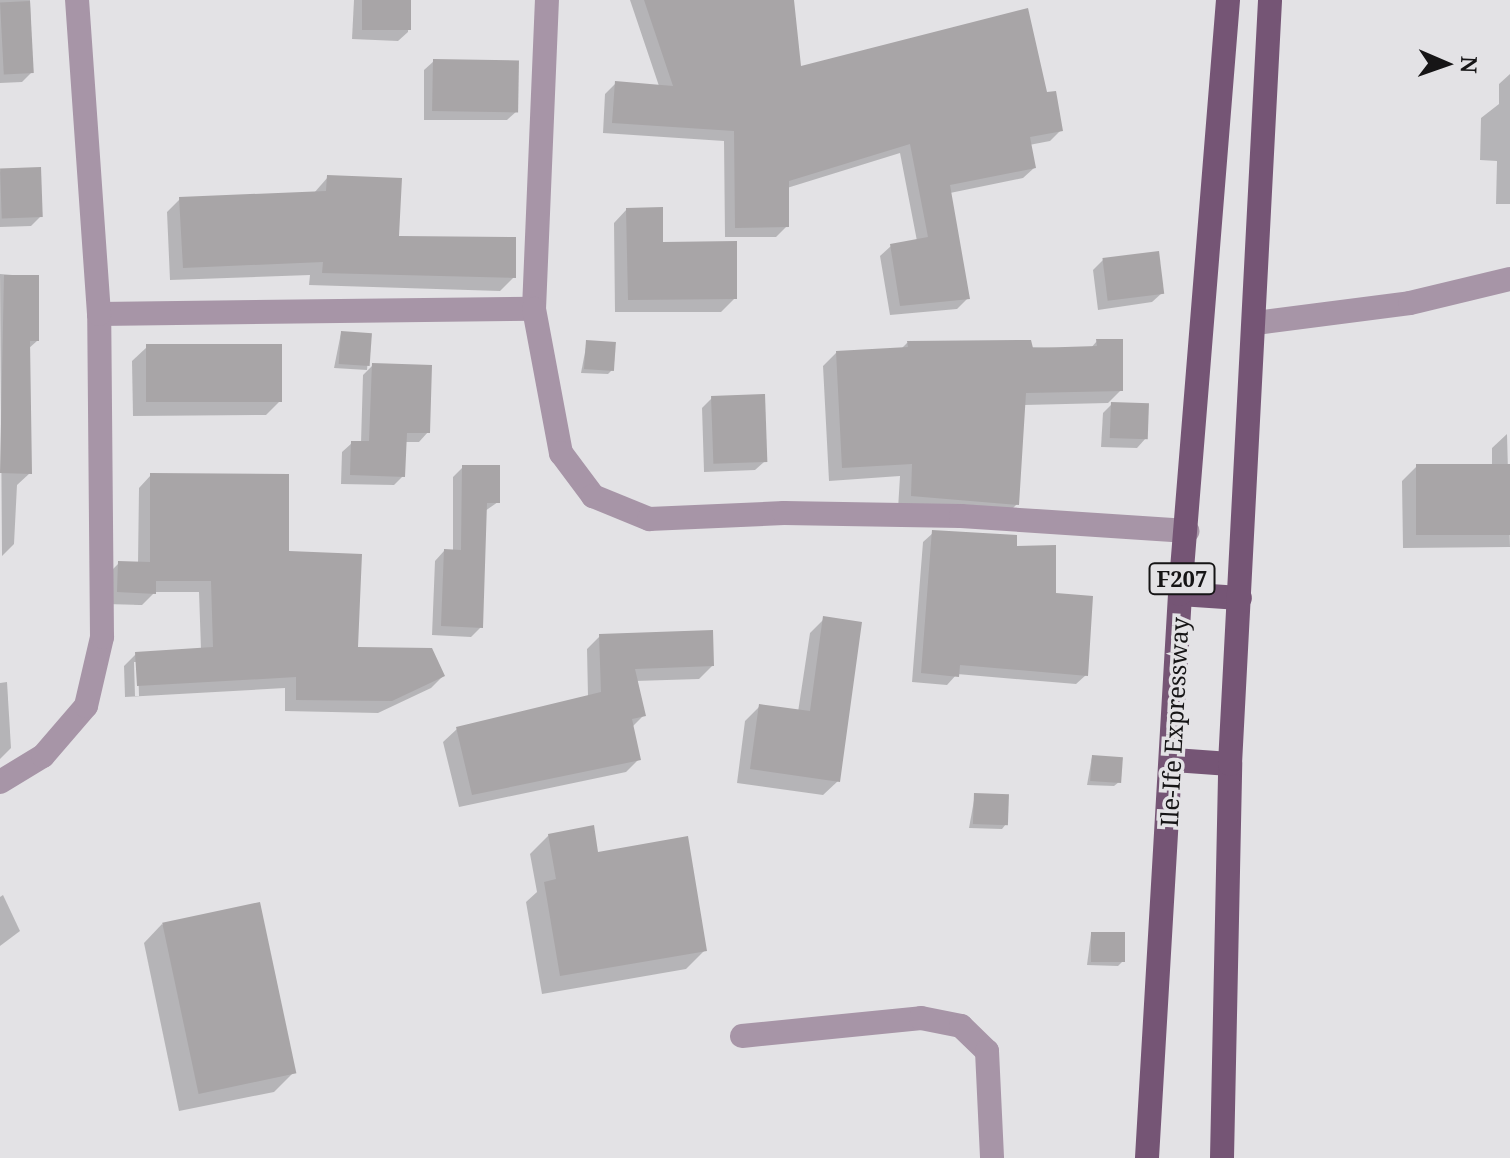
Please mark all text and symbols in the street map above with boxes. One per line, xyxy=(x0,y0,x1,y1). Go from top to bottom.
north arrow xyxy=(1406,24,1486,104)
text: N xyxy=(1455,56,1485,74)
road number: F207 xyxy=(1148,561,1216,597)
street label: Ile-Ife Expressway xyxy=(1154,616,1194,828)

